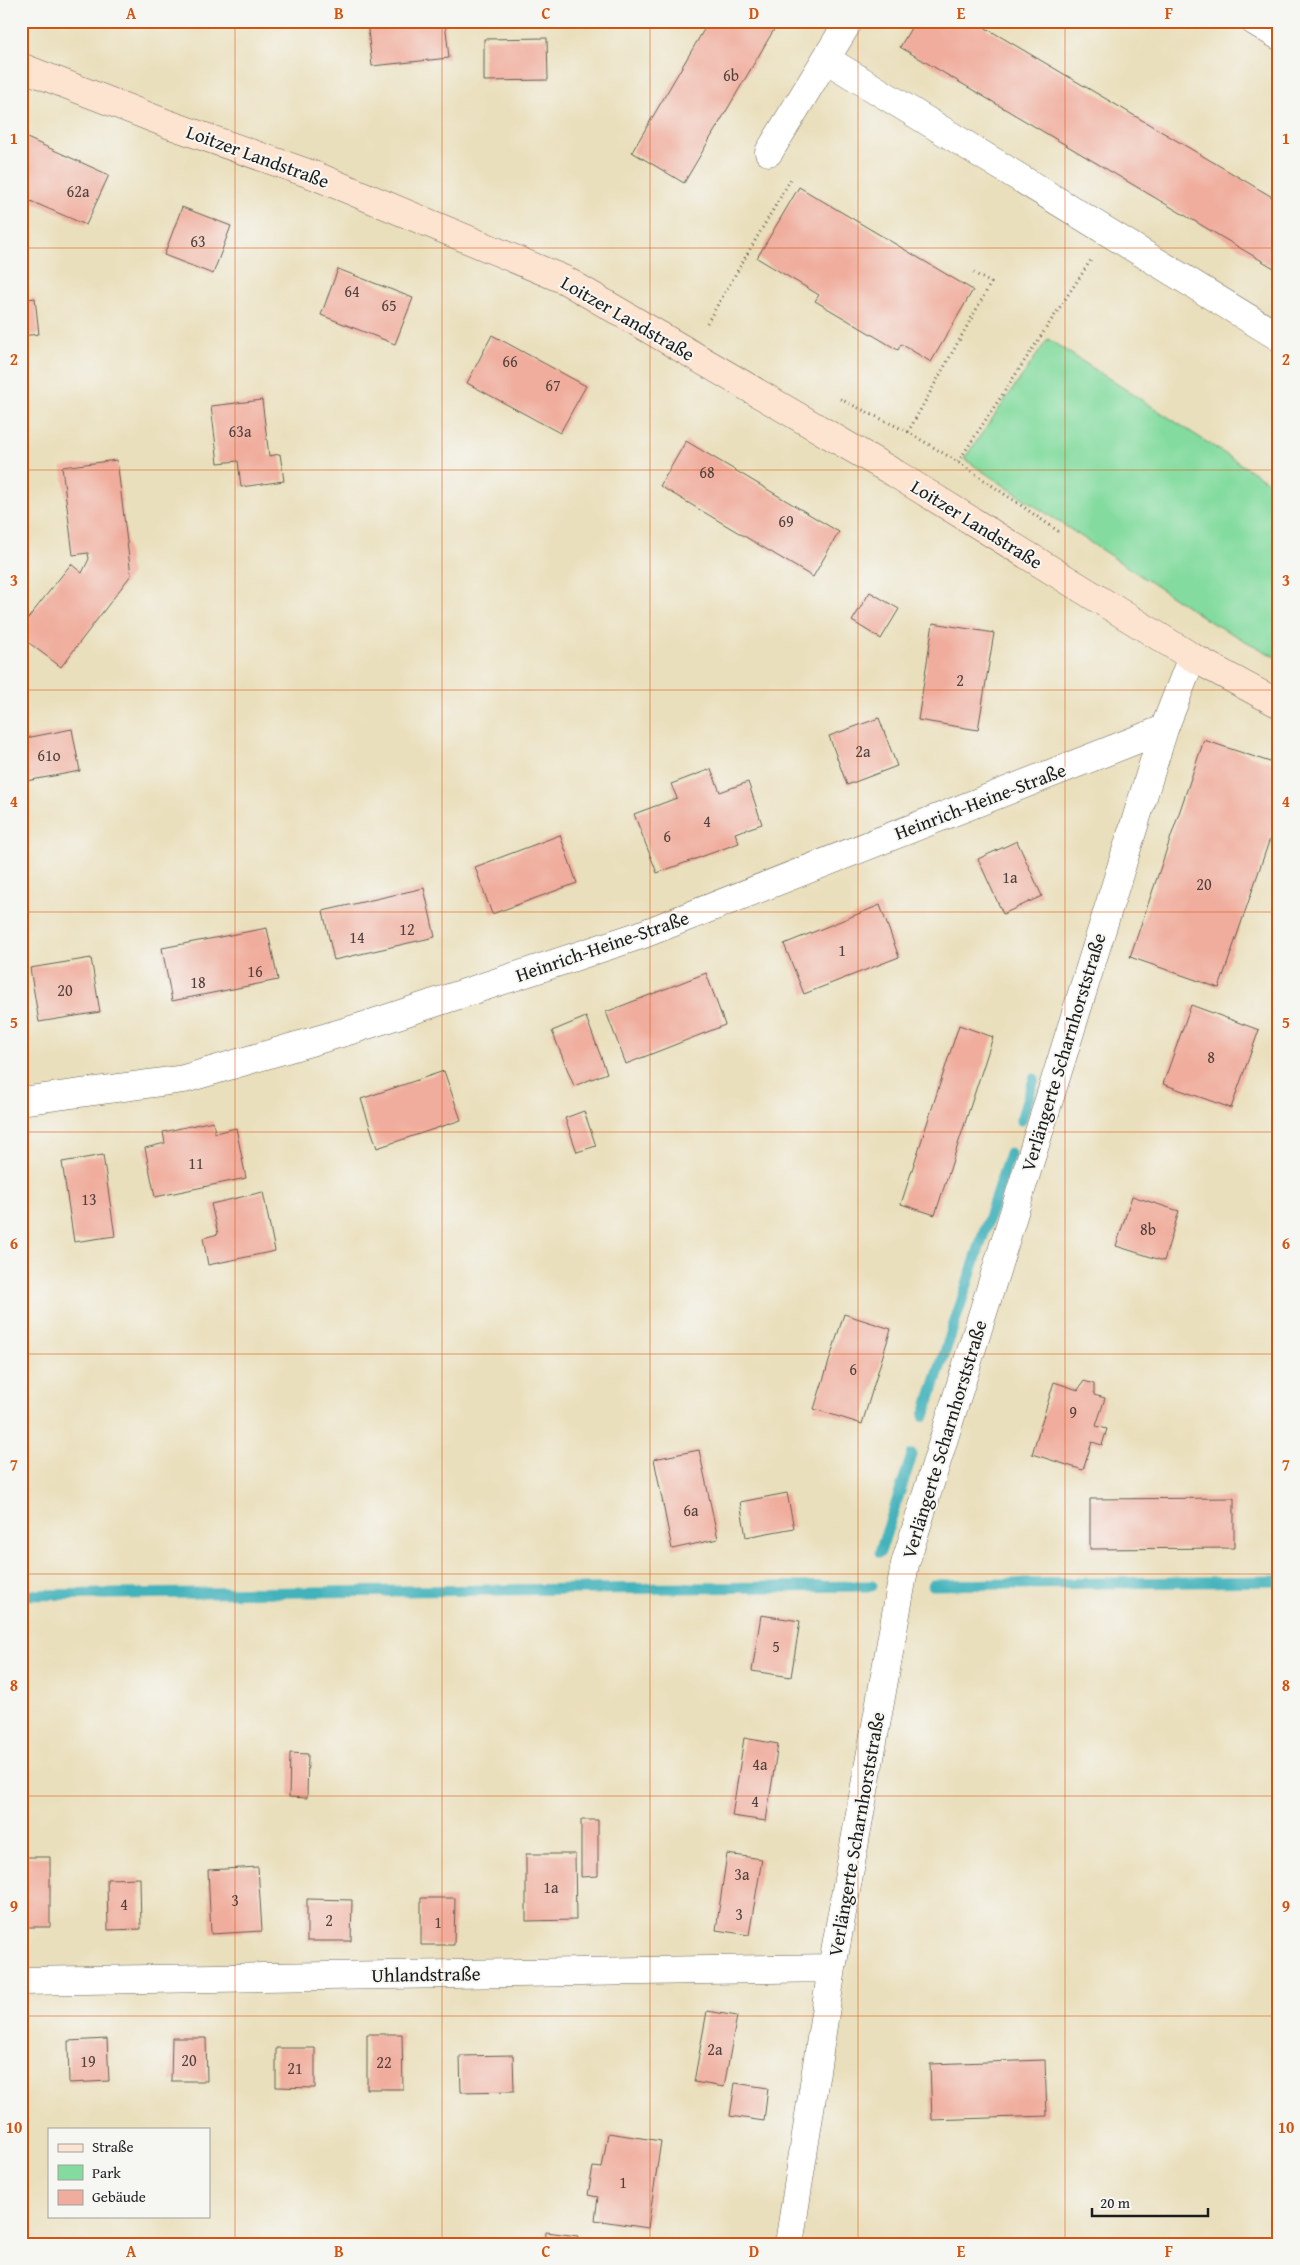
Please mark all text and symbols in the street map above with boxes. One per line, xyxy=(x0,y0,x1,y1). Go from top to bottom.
text: A xyxy=(126,1,137,25)
text: B xyxy=(334,1,344,25)
text: C xyxy=(541,1,551,25)
text: D xyxy=(749,1,759,25)
text: E xyxy=(957,1,966,25)
text: F xyxy=(1165,1,1173,25)
house number: 6b xyxy=(723,63,739,87)
street label: Loitzer Landstraße xyxy=(183,117,333,195)
text: 1 xyxy=(10,126,18,150)
text: 1 xyxy=(1282,126,1290,150)
house number: 62a xyxy=(67,179,90,203)
house number: 63 xyxy=(190,229,206,253)
street label: Loitzer Landstraße xyxy=(556,268,700,368)
house number: 64 xyxy=(344,279,360,303)
house number: 65 xyxy=(381,293,397,317)
text: 2 xyxy=(10,347,18,371)
text: 2 xyxy=(1282,347,1290,371)
house number: 66 xyxy=(502,349,518,373)
house number: 67 xyxy=(545,373,561,397)
house number: 63a xyxy=(229,419,252,443)
house number: 68 xyxy=(699,460,715,484)
street label: Loitzer Landstraße xyxy=(906,472,1048,576)
house number: 69 xyxy=(778,509,794,533)
text: 3 xyxy=(10,568,18,592)
text: 3 xyxy=(1282,568,1290,592)
house number: 2 xyxy=(956,668,964,692)
house number: 2a xyxy=(855,739,871,763)
house number: 61o xyxy=(37,743,61,767)
street label: Heinrich-Heine-Straße xyxy=(890,755,1070,847)
text: 4 xyxy=(10,789,18,813)
text: 4 xyxy=(1282,789,1290,813)
house number: 4 xyxy=(703,809,711,833)
house number: 6 xyxy=(663,824,671,848)
house number: 1a xyxy=(1002,865,1018,889)
house number: 20 xyxy=(1196,872,1212,896)
street label: Heinrich-Heine-Straße xyxy=(512,903,693,989)
house number: 12 xyxy=(399,917,415,941)
house number: 14 xyxy=(349,925,365,949)
street label: Verlängerte Scharnhorststraße xyxy=(1013,929,1113,1175)
house number: 1 xyxy=(838,938,846,962)
house number: 16 xyxy=(247,959,263,983)
house number: 18 xyxy=(190,970,206,994)
house number: 20 xyxy=(57,978,73,1002)
text: 5 xyxy=(10,1010,18,1034)
text: 5 xyxy=(1282,1010,1290,1034)
house number: 8 xyxy=(1207,1045,1215,1069)
house number: 11 xyxy=(188,1151,204,1175)
house number: 13 xyxy=(81,1187,97,1211)
house number: 8b xyxy=(1140,1217,1156,1241)
text: 6 xyxy=(10,1231,18,1255)
text: 6 xyxy=(1282,1231,1290,1255)
street label: Verlängerte Scharnhorststraße xyxy=(894,1316,994,1562)
house number: 6 xyxy=(849,1357,857,1381)
house number: 9 xyxy=(1069,1400,1077,1424)
text: 7 xyxy=(10,1452,18,1476)
text: 7 xyxy=(1282,1452,1290,1476)
house number: 6a xyxy=(683,1498,699,1522)
house number: 5 xyxy=(772,1634,780,1658)
text: 8 xyxy=(10,1673,18,1697)
text: 8 xyxy=(1282,1673,1290,1697)
street label: Verlängerte Scharnhorststraße xyxy=(821,1709,891,1959)
house number: 4a xyxy=(752,1752,768,1776)
house number: 4 xyxy=(751,1789,759,1813)
house number: 3a xyxy=(734,1862,750,1886)
house number: 1a xyxy=(543,1875,559,1899)
house number: 3 xyxy=(231,1888,239,1912)
house number: 4 xyxy=(120,1892,128,1916)
text: 9 xyxy=(10,1894,18,1918)
text: 9 xyxy=(1282,1894,1290,1918)
house number: 3 xyxy=(735,1902,743,1926)
house number: 2 xyxy=(325,1908,333,1932)
house number: 1 xyxy=(434,1910,442,1934)
street label: Uhlandstraße xyxy=(371,1959,481,1989)
house number: 2a xyxy=(707,2037,723,2061)
house number: 20 xyxy=(181,2048,197,2072)
house number: 19 xyxy=(80,2049,96,2073)
house number: 22 xyxy=(376,2050,392,2074)
house number: 21 xyxy=(287,2056,303,2080)
text: 10 xyxy=(6,2115,22,2139)
text: 10 xyxy=(1278,2115,1294,2139)
legend xyxy=(48,2128,210,2218)
text: Straße xyxy=(92,2136,134,2157)
text: Park xyxy=(92,2162,121,2183)
house number: 1 xyxy=(619,2170,627,2194)
scale bar xyxy=(1092,2185,1209,2217)
text: Gebäude xyxy=(92,2186,146,2207)
text: 20 m xyxy=(1100,2192,1131,2213)
text: A xyxy=(126,2239,137,2263)
text: B xyxy=(334,2239,344,2263)
text: C xyxy=(541,2239,551,2263)
text: D xyxy=(749,2239,759,2263)
text: E xyxy=(957,2239,966,2263)
text: F xyxy=(1165,2239,1173,2263)

